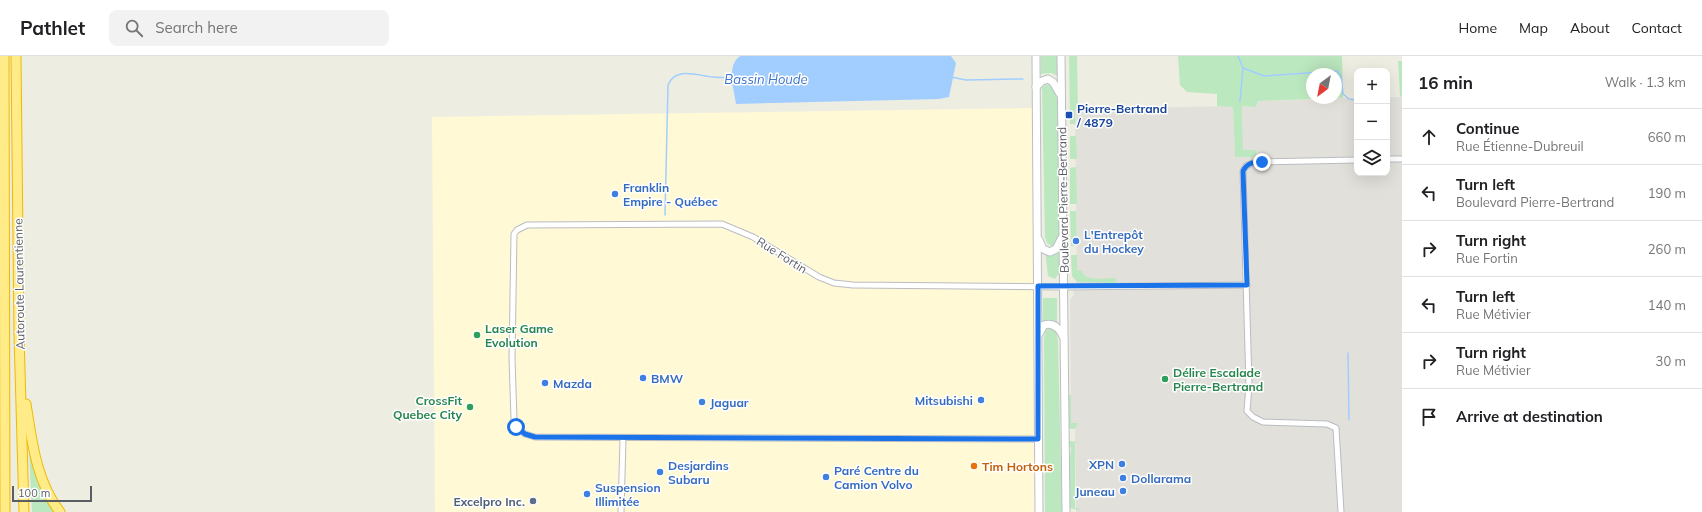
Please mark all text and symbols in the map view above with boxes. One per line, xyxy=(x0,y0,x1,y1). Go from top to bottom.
search box xyxy=(109,10,389,46)
text: Pathlet xyxy=(20,16,85,40)
icon: search xyxy=(123,17,145,39)
text: Search here xyxy=(155,18,238,37)
text: Home xyxy=(1458,19,1497,37)
text: Map xyxy=(1519,19,1548,37)
text: About xyxy=(1570,19,1610,37)
text: Contact xyxy=(1632,19,1682,37)
north arrow xyxy=(1306,68,1342,104)
map controls xyxy=(1354,68,1390,176)
button: + xyxy=(1354,68,1390,104)
water label: Bassin Houde xyxy=(724,71,808,87)
text: 16 min xyxy=(1418,72,1473,93)
text: Walk · 1.3 km xyxy=(1605,74,1686,90)
place label: Pierre-Bertrand / 4879 xyxy=(1076,101,1167,130)
button: − xyxy=(1354,104,1390,140)
marker: Pierre-Bertrand / 4879 xyxy=(1064,110,1074,120)
text: Continue xyxy=(1456,119,1519,138)
icon: ahead xyxy=(1418,126,1440,148)
street label: Boulevard Pierre-Bertrand xyxy=(1054,127,1072,273)
text: 660 m xyxy=(1648,129,1686,145)
text: Rue Étienne-Dubreuil xyxy=(1456,138,1584,154)
button: layers xyxy=(1354,140,1390,176)
route end xyxy=(1253,153,1271,171)
text: Turn left xyxy=(1456,175,1515,194)
place label: Franklin Empire - Québec xyxy=(623,180,718,209)
icon: left xyxy=(1418,182,1440,204)
text: 190 m xyxy=(1648,185,1686,201)
marker: Franklin Empire - Québec xyxy=(610,189,620,199)
text: Boulevard Pierre-Bertrand xyxy=(1456,194,1614,210)
street label: Autoroute Laurentienne xyxy=(10,218,28,350)
place label: L'Entrepôt du Hockey xyxy=(1084,227,1144,256)
text: Turn right xyxy=(1456,231,1526,250)
street label: Rue Fortin xyxy=(754,234,810,276)
marker: L'Entrepôt du Hockey xyxy=(1071,236,1081,246)
icon: right xyxy=(1418,238,1440,260)
text: 260 m xyxy=(1648,241,1686,257)
text: Rue Fortin xyxy=(1456,250,1518,266)
text: Turn left xyxy=(1456,287,1515,306)
icon: left xyxy=(1418,294,1440,316)
text: 140 m xyxy=(1648,297,1686,313)
text: Rue Métivier xyxy=(1456,306,1531,322)
place label: Laser Game Evolution xyxy=(485,321,554,350)
marker: Laser Game Evolution xyxy=(472,330,482,340)
text: Turn right xyxy=(1456,343,1526,362)
icon: right xyxy=(1418,350,1440,372)
text: 30 m xyxy=(1656,353,1686,369)
text: Rue Métivier xyxy=(1456,362,1531,378)
place label: Délire Escalade Pierre-Bertrand xyxy=(1173,365,1263,394)
place label: BMW xyxy=(651,371,684,386)
marker: BMW xyxy=(638,373,648,383)
marker: Délire Escalade Pierre-Bertrand xyxy=(1160,374,1170,384)
place label: Mazda xyxy=(553,376,592,391)
marker: Mazda xyxy=(540,378,550,388)
place label: CrossFit Quebec City xyxy=(393,393,462,422)
place label: Mitsubishi xyxy=(915,393,973,408)
place label: Jaguar xyxy=(710,395,749,410)
marker: Mitsubishi xyxy=(976,395,986,405)
marker: Jaguar xyxy=(697,397,707,407)
marker: CrossFit Quebec City xyxy=(465,402,475,412)
icon: arrive xyxy=(1418,406,1440,428)
text: Arrive at destination xyxy=(1456,407,1603,426)
route start xyxy=(507,418,525,436)
place label: XPN xyxy=(1088,457,1114,472)
place label: Desjardins Subaru xyxy=(668,458,729,487)
place label: Tim Hortons xyxy=(982,459,1053,474)
marker: XPN xyxy=(1117,459,1127,469)
marker: Tim Hortons xyxy=(969,461,979,471)
place label: Paré Centre du Camion Volvo xyxy=(834,463,919,492)
marker: Desjardins Subaru xyxy=(655,467,665,477)
place label: Dollarama xyxy=(1131,471,1191,486)
marker: Paré Centre du Camion Volvo xyxy=(821,472,831,482)
marker: Dollarama xyxy=(1118,473,1128,483)
place label: Suspension Illimitée xyxy=(595,480,661,509)
scale bar xyxy=(12,484,92,503)
place label: Juneau xyxy=(1075,484,1115,499)
text: 100 m xyxy=(18,486,50,500)
marker: Juneau xyxy=(1118,486,1128,496)
marker: Suspension Illimitée xyxy=(582,489,592,499)
place label: Excelpro Inc. xyxy=(454,494,525,509)
marker: Excelpro Inc. xyxy=(528,496,538,506)

